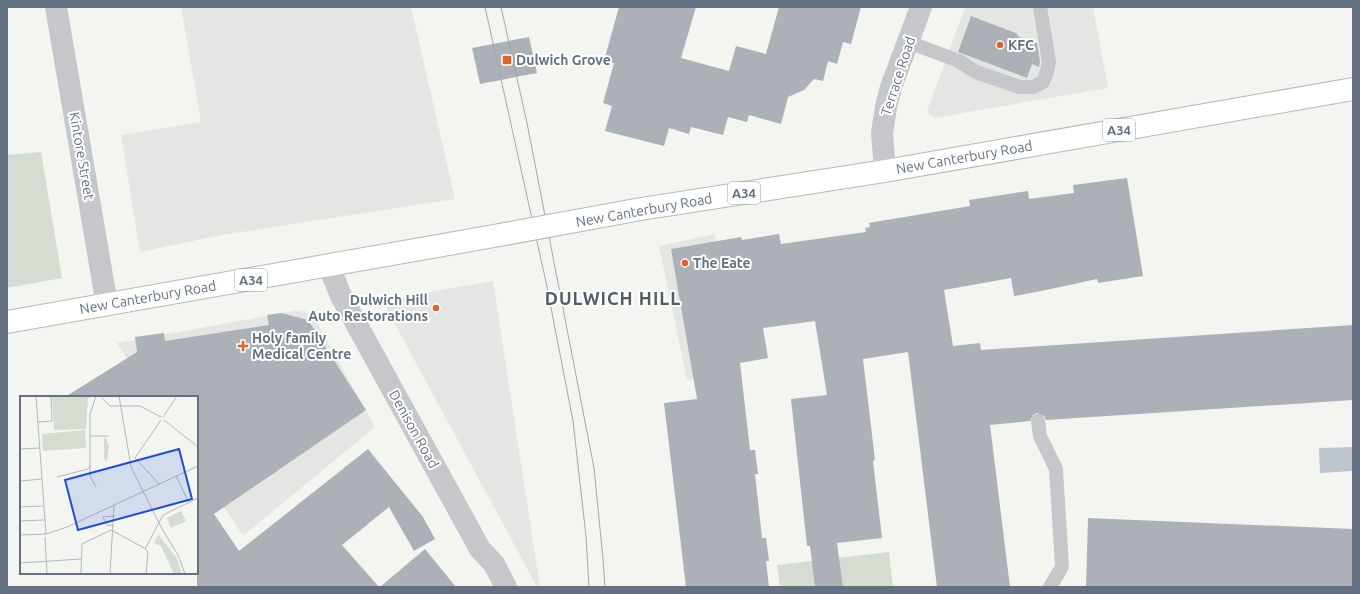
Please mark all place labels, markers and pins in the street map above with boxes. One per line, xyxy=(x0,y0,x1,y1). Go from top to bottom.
place label: KFC xyxy=(1008,37,1034,53)
marker: KFC xyxy=(995,40,1005,50)
place label: Dulwich Grove xyxy=(516,52,611,68)
marker: Dulwich Grove xyxy=(501,54,513,66)
place label: The Eate xyxy=(693,255,751,271)
marker: The Eate xyxy=(680,258,690,268)
place label: Dulwich Hill Auto Restorations xyxy=(308,292,428,324)
marker: Dulwich Hill Auto Restorations xyxy=(431,303,441,313)
place label: Holy family Medical Centre xyxy=(252,330,351,362)
marker: Holy family Medical Centre xyxy=(237,340,249,352)

